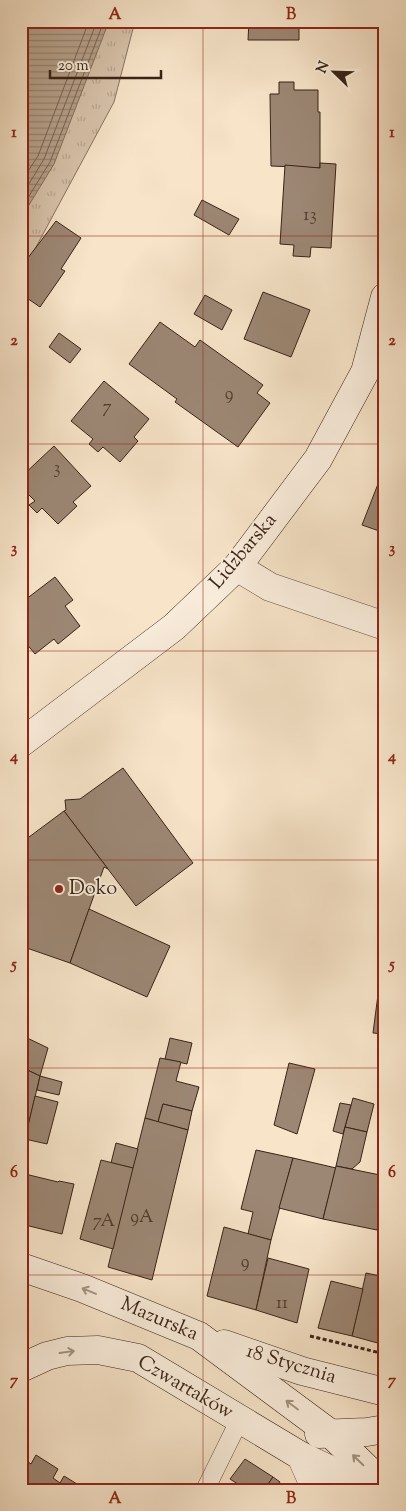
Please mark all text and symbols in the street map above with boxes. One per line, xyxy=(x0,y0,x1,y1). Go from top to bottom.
text: A xyxy=(109,4,122,27)
text: B xyxy=(286,4,296,27)
scale bar xyxy=(50,48,161,80)
north arrow xyxy=(308,48,358,98)
text: 20 m xyxy=(58,56,89,77)
text: N xyxy=(312,59,335,77)
text: 1 xyxy=(11,122,17,145)
text: 1 xyxy=(389,122,395,145)
house number: 13 xyxy=(303,203,317,229)
text: 2 xyxy=(10,330,18,353)
text: 2 xyxy=(388,330,396,353)
house number: 9 xyxy=(225,382,234,408)
house number: 7 xyxy=(102,395,112,421)
house number: 3 xyxy=(53,456,61,482)
street label: Lidzbarska xyxy=(203,508,285,596)
text: 3 xyxy=(11,538,18,561)
text: 3 xyxy=(389,538,396,561)
text: 4 xyxy=(9,746,18,769)
text: 4 xyxy=(387,746,396,769)
place label: Doko xyxy=(69,875,117,904)
marker: Doko xyxy=(53,883,65,895)
text: 5 xyxy=(9,954,17,977)
text: 5 xyxy=(387,954,395,977)
text: 6 xyxy=(10,1162,18,1185)
text: 6 xyxy=(388,1162,396,1185)
house number: 9A xyxy=(130,1205,154,1231)
house number: 7A xyxy=(93,1209,116,1235)
house number: 9 xyxy=(241,1250,250,1276)
one-way arrow xyxy=(82,1286,97,1295)
street label: Mazurska xyxy=(116,1291,202,1349)
house number: 11 xyxy=(276,1291,288,1317)
street label: 18 Stycznia xyxy=(242,1338,340,1392)
one-way arrow xyxy=(58,1346,74,1356)
street label: Czwartaków xyxy=(132,1349,238,1427)
text: 7 xyxy=(10,1370,19,1393)
text: 7 xyxy=(388,1370,397,1393)
one-way arrow xyxy=(285,1400,299,1410)
one-way arrow xyxy=(352,1454,364,1466)
text: A xyxy=(109,1488,122,1511)
text: B xyxy=(286,1488,296,1511)

